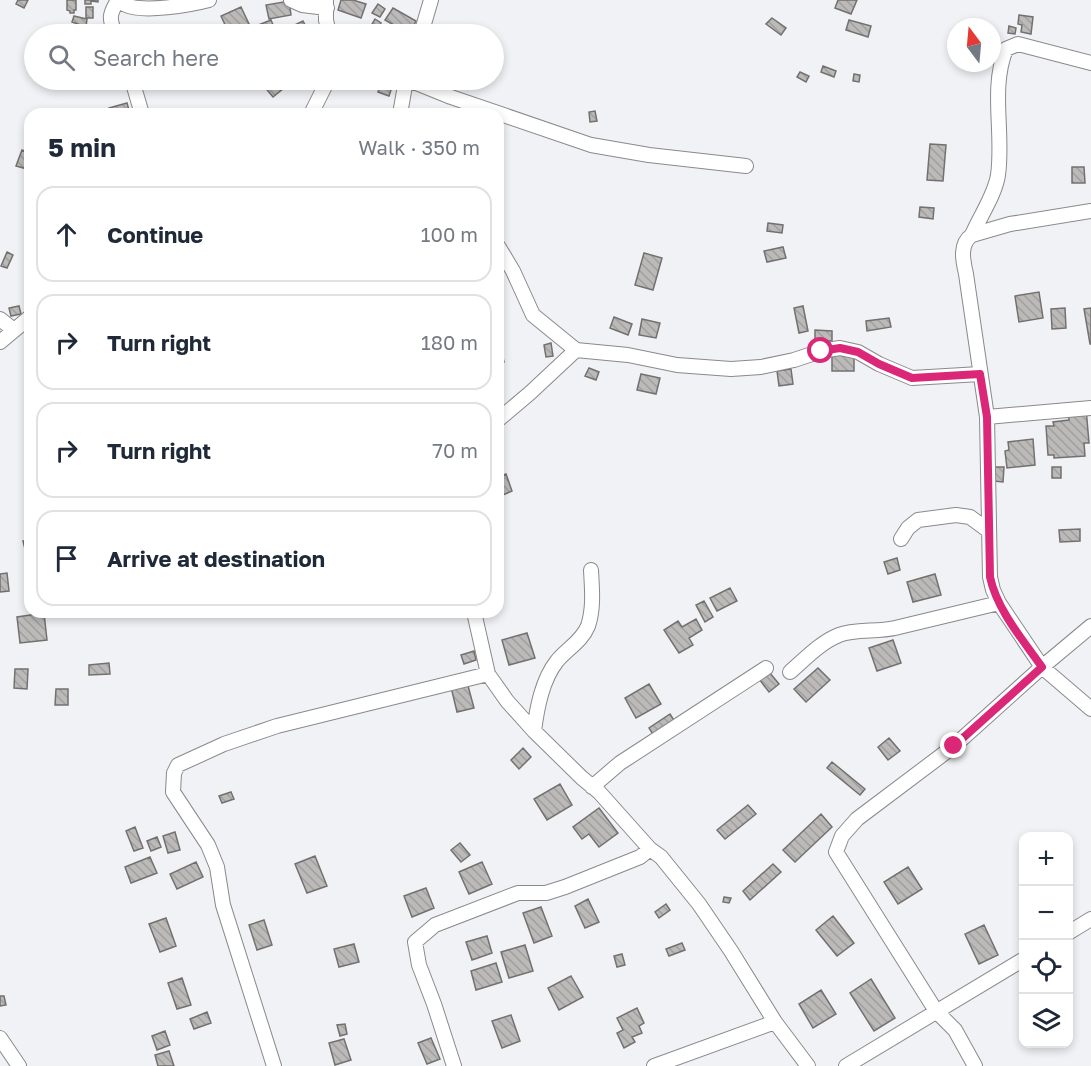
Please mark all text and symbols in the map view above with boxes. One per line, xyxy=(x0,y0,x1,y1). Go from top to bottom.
north arrow xyxy=(947,18,1001,72)
search box xyxy=(24,24,504,90)
icon: search xyxy=(45,41,78,74)
text: Search here xyxy=(93,44,219,71)
text: 5 min xyxy=(48,132,116,163)
text: Walk · 350 m xyxy=(358,135,480,159)
icon: ahead xyxy=(50,218,83,251)
text: Continue xyxy=(107,221,203,248)
text: 100 m xyxy=(421,222,478,246)
icon: right xyxy=(50,326,83,359)
text: Turn right xyxy=(107,329,211,356)
text: 180 m xyxy=(421,330,478,354)
route start xyxy=(807,337,833,363)
icon: right xyxy=(50,434,83,467)
text: Turn right xyxy=(107,437,211,464)
text: 70 m xyxy=(432,438,478,462)
icon: arrive xyxy=(50,542,83,575)
text: Arrive at destination xyxy=(107,545,325,572)
route end xyxy=(940,732,966,758)
map controls xyxy=(1019,832,1073,1048)
button: + xyxy=(1019,832,1073,886)
button: − xyxy=(1019,886,1073,940)
button: locate xyxy=(1019,940,1073,994)
button: layers xyxy=(1019,994,1073,1048)

